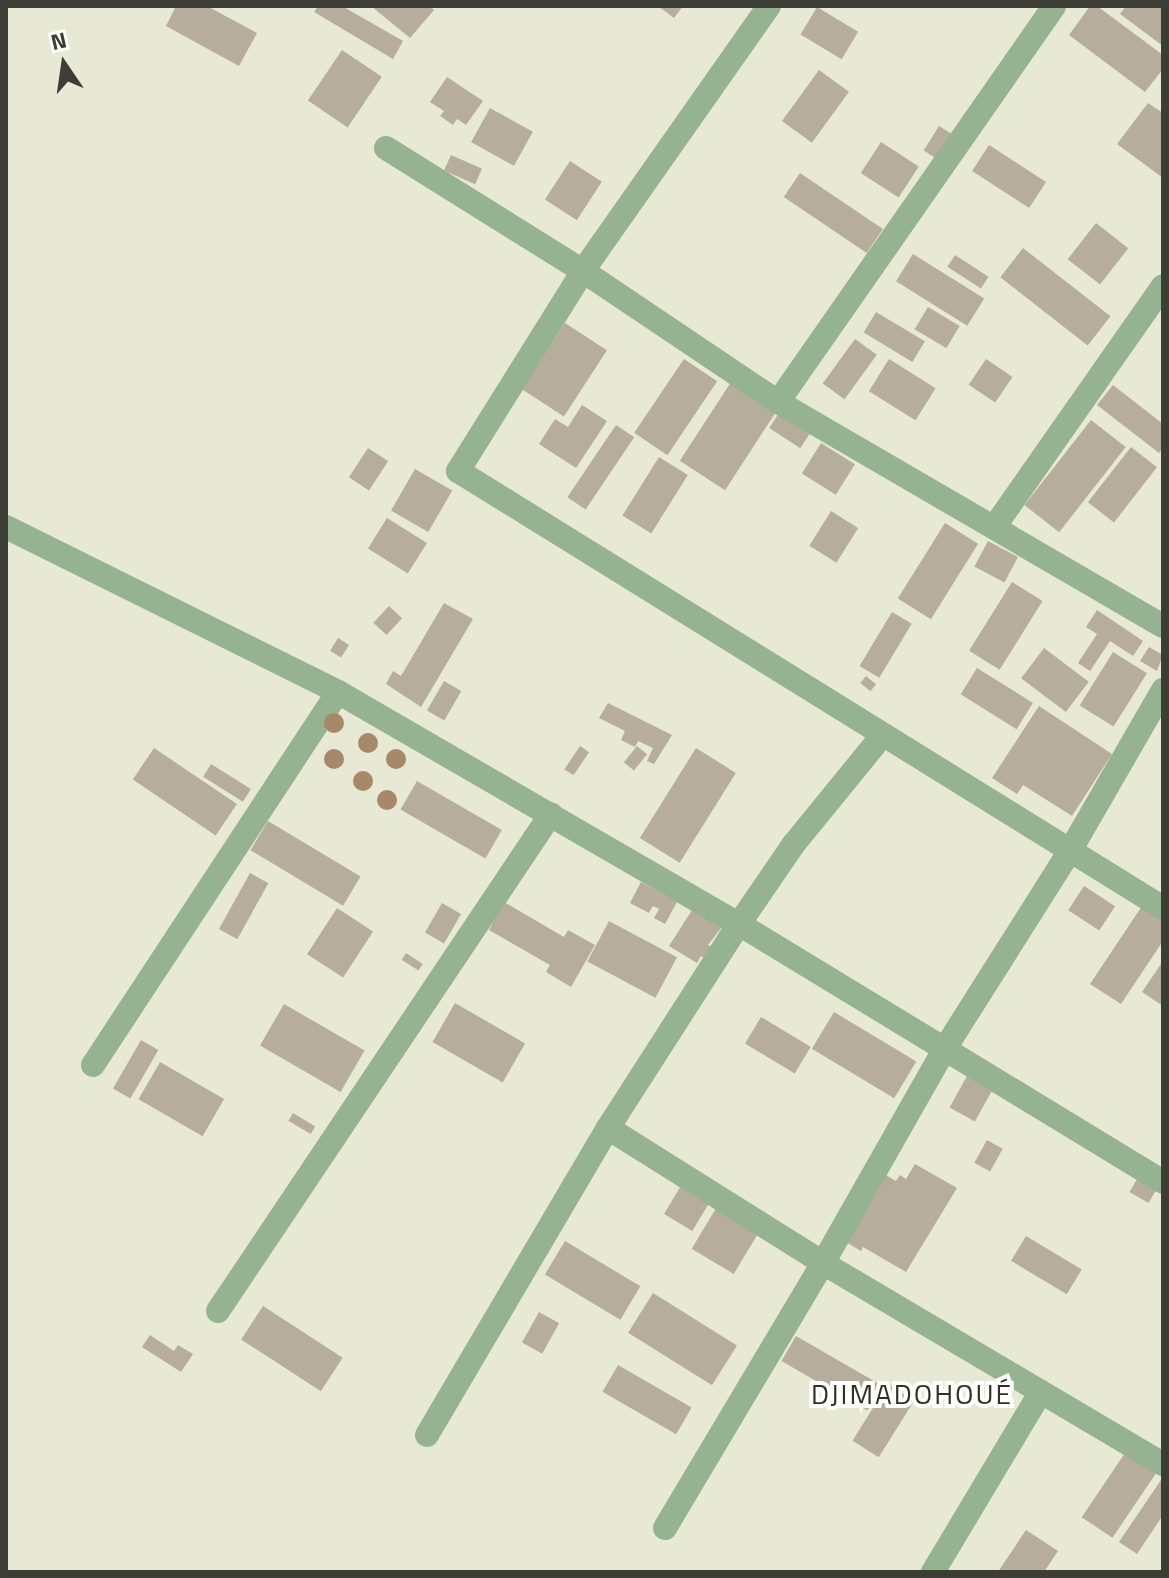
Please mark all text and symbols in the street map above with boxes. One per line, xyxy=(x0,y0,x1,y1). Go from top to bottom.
text: N xyxy=(47,22,70,59)
north arrow xyxy=(24,24,104,104)
district label: DJIMADOHOUÉ xyxy=(811,1377,1013,1411)

